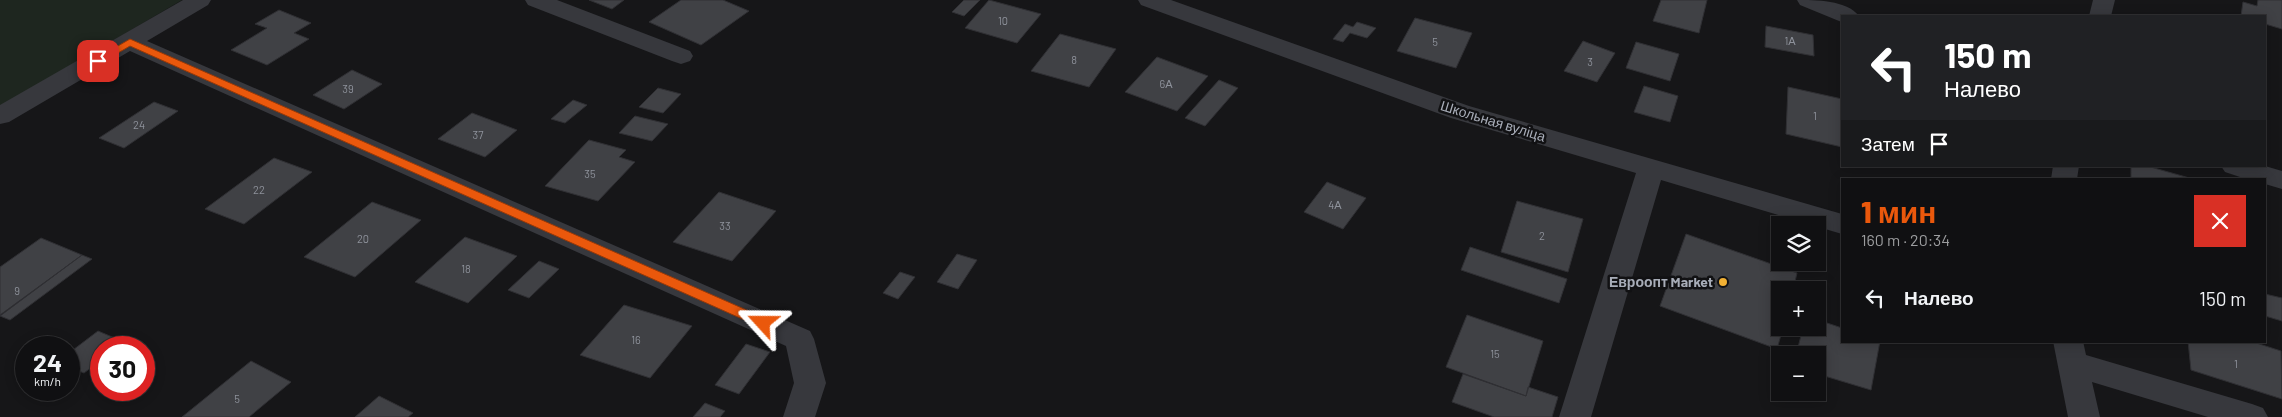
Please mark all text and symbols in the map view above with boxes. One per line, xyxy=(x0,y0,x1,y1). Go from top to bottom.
house number: 10 xyxy=(998,14,1008,27)
text: 150 m xyxy=(1944,33,2031,75)
house number: 1А xyxy=(1784,34,1796,47)
house number: 5 xyxy=(1432,35,1438,48)
icon: left xyxy=(1861,35,1926,100)
pin xyxy=(77,40,119,82)
icon: arrive xyxy=(84,47,112,75)
house number: 8 xyxy=(1071,53,1077,66)
house number: 3 xyxy=(1587,55,1593,68)
text: Налево xyxy=(1944,75,2021,101)
house number: 6А xyxy=(1159,77,1173,90)
house number: 39 xyxy=(342,82,354,95)
street label: Школьная вуліца xyxy=(1439,96,1548,145)
house number: 1 xyxy=(1813,109,1817,122)
house number: 24 xyxy=(133,118,145,131)
house number: 37 xyxy=(473,128,483,141)
icon: arrive xyxy=(1925,130,1953,158)
text: Затем xyxy=(1861,132,1915,155)
house number: 35 xyxy=(584,167,596,180)
house number: 22 xyxy=(253,183,265,196)
text: 1 мин xyxy=(1861,193,1936,229)
button: close xyxy=(2194,195,2246,247)
house number: 4А xyxy=(1328,198,1342,211)
map controls xyxy=(1771,216,1826,401)
button: layers xyxy=(1771,216,1826,271)
house number: 33 xyxy=(719,219,731,232)
house number: 2 xyxy=(1539,229,1545,242)
text: 160 m · 20:34 xyxy=(1861,230,1950,249)
house number: 20 xyxy=(357,232,369,245)
house number: 18 xyxy=(461,262,471,275)
place label: Евроопт Market xyxy=(1609,273,1713,290)
marker: Евроопт Market xyxy=(1717,276,1729,288)
button: + xyxy=(1771,281,1826,336)
house number: 9 xyxy=(14,284,20,297)
icon: left xyxy=(1861,284,1889,312)
text: Налево xyxy=(1904,286,1974,309)
text: 150 m xyxy=(2199,287,2246,310)
position arrow xyxy=(736,296,788,348)
house number: 16 xyxy=(631,333,641,346)
speed limit sign: 30 xyxy=(90,336,155,401)
button: − xyxy=(1771,346,1826,401)
text: 24 xyxy=(33,347,62,377)
house number: 15 xyxy=(1490,347,1500,360)
house number: 1 xyxy=(2234,357,2238,370)
text: km/h xyxy=(34,374,61,388)
house number: 5 xyxy=(234,392,240,405)

